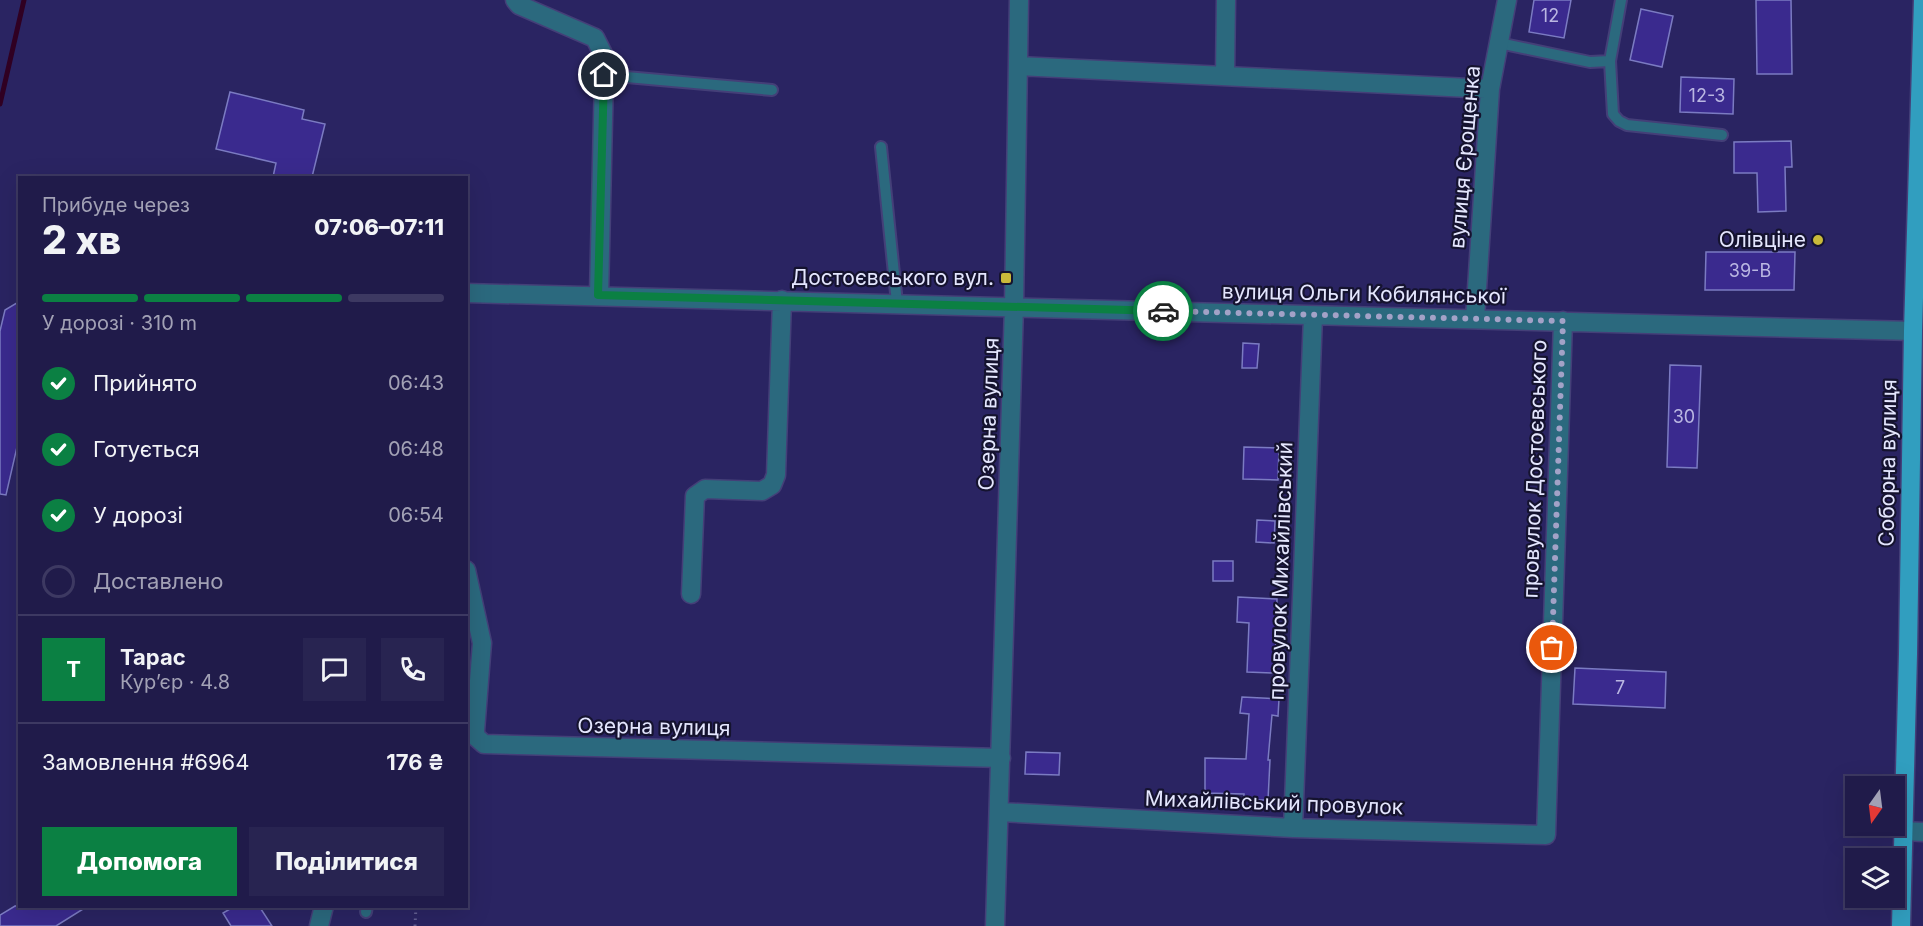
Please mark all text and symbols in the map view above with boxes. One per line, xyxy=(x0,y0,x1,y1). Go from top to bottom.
house number: 12 xyxy=(1541,5,1559,26)
pin xyxy=(578,49,629,100)
icon: home xyxy=(587,58,620,91)
street label: вулиця Єрощенка xyxy=(1444,65,1485,249)
house number: 12-З xyxy=(1689,85,1725,106)
text: Прибуде через xyxy=(42,193,190,217)
text: 07:06–07:11 xyxy=(314,214,444,240)
text: 2 хв xyxy=(42,216,121,263)
place label: Олівціне xyxy=(1719,227,1806,252)
marker: Олівціне xyxy=(1811,233,1825,247)
house number: 39-В xyxy=(1729,260,1771,281)
place label: Достоєвського вул. xyxy=(791,265,994,290)
marker: Достоєвського вул. xyxy=(999,271,1013,285)
street label: вулиця Ольги Кобилянської xyxy=(1222,279,1507,308)
courier xyxy=(1133,281,1193,341)
icon: car xyxy=(1147,295,1180,328)
text: У дорозі · 310 m xyxy=(42,311,197,335)
street label: Озерна вулиця xyxy=(973,337,1004,491)
street label: провулок Достоєвського xyxy=(1517,339,1552,599)
icon: check xyxy=(42,367,75,400)
text: Прийнято xyxy=(93,370,197,396)
text: 06:43 xyxy=(388,371,444,395)
street label: Соборна вулиця xyxy=(1874,379,1901,547)
house number: 30 xyxy=(1673,406,1695,427)
icon: check xyxy=(42,433,75,466)
text: Готується xyxy=(93,436,200,462)
text: 06:48 xyxy=(388,437,444,461)
street label: провулок Михайлівський xyxy=(1263,441,1298,701)
icon: check xyxy=(42,499,75,532)
text: У дорозі xyxy=(93,502,183,528)
text: 06:54 xyxy=(388,503,444,527)
text: Доставлено xyxy=(93,568,224,594)
pin xyxy=(1526,622,1577,673)
icon: bag xyxy=(1535,631,1568,664)
button: chat xyxy=(303,638,366,701)
button: phone xyxy=(381,638,444,701)
text: Тарас xyxy=(120,644,186,670)
text: Т xyxy=(66,656,81,682)
text: Кур’єр · 4.8 xyxy=(120,670,230,694)
house number: 7 xyxy=(1615,677,1625,698)
street label: Озерна вулиця xyxy=(577,713,731,740)
text: Замовлення #6964 xyxy=(42,749,249,775)
text: 176 ₴ xyxy=(386,749,444,775)
north arrow xyxy=(1845,776,1905,836)
map controls xyxy=(1845,776,1905,908)
street label: Михайлівський провулок xyxy=(1144,785,1404,820)
button: Допомога xyxy=(42,827,237,896)
button: Поділитися xyxy=(249,827,444,896)
button: layers xyxy=(1845,848,1905,908)

